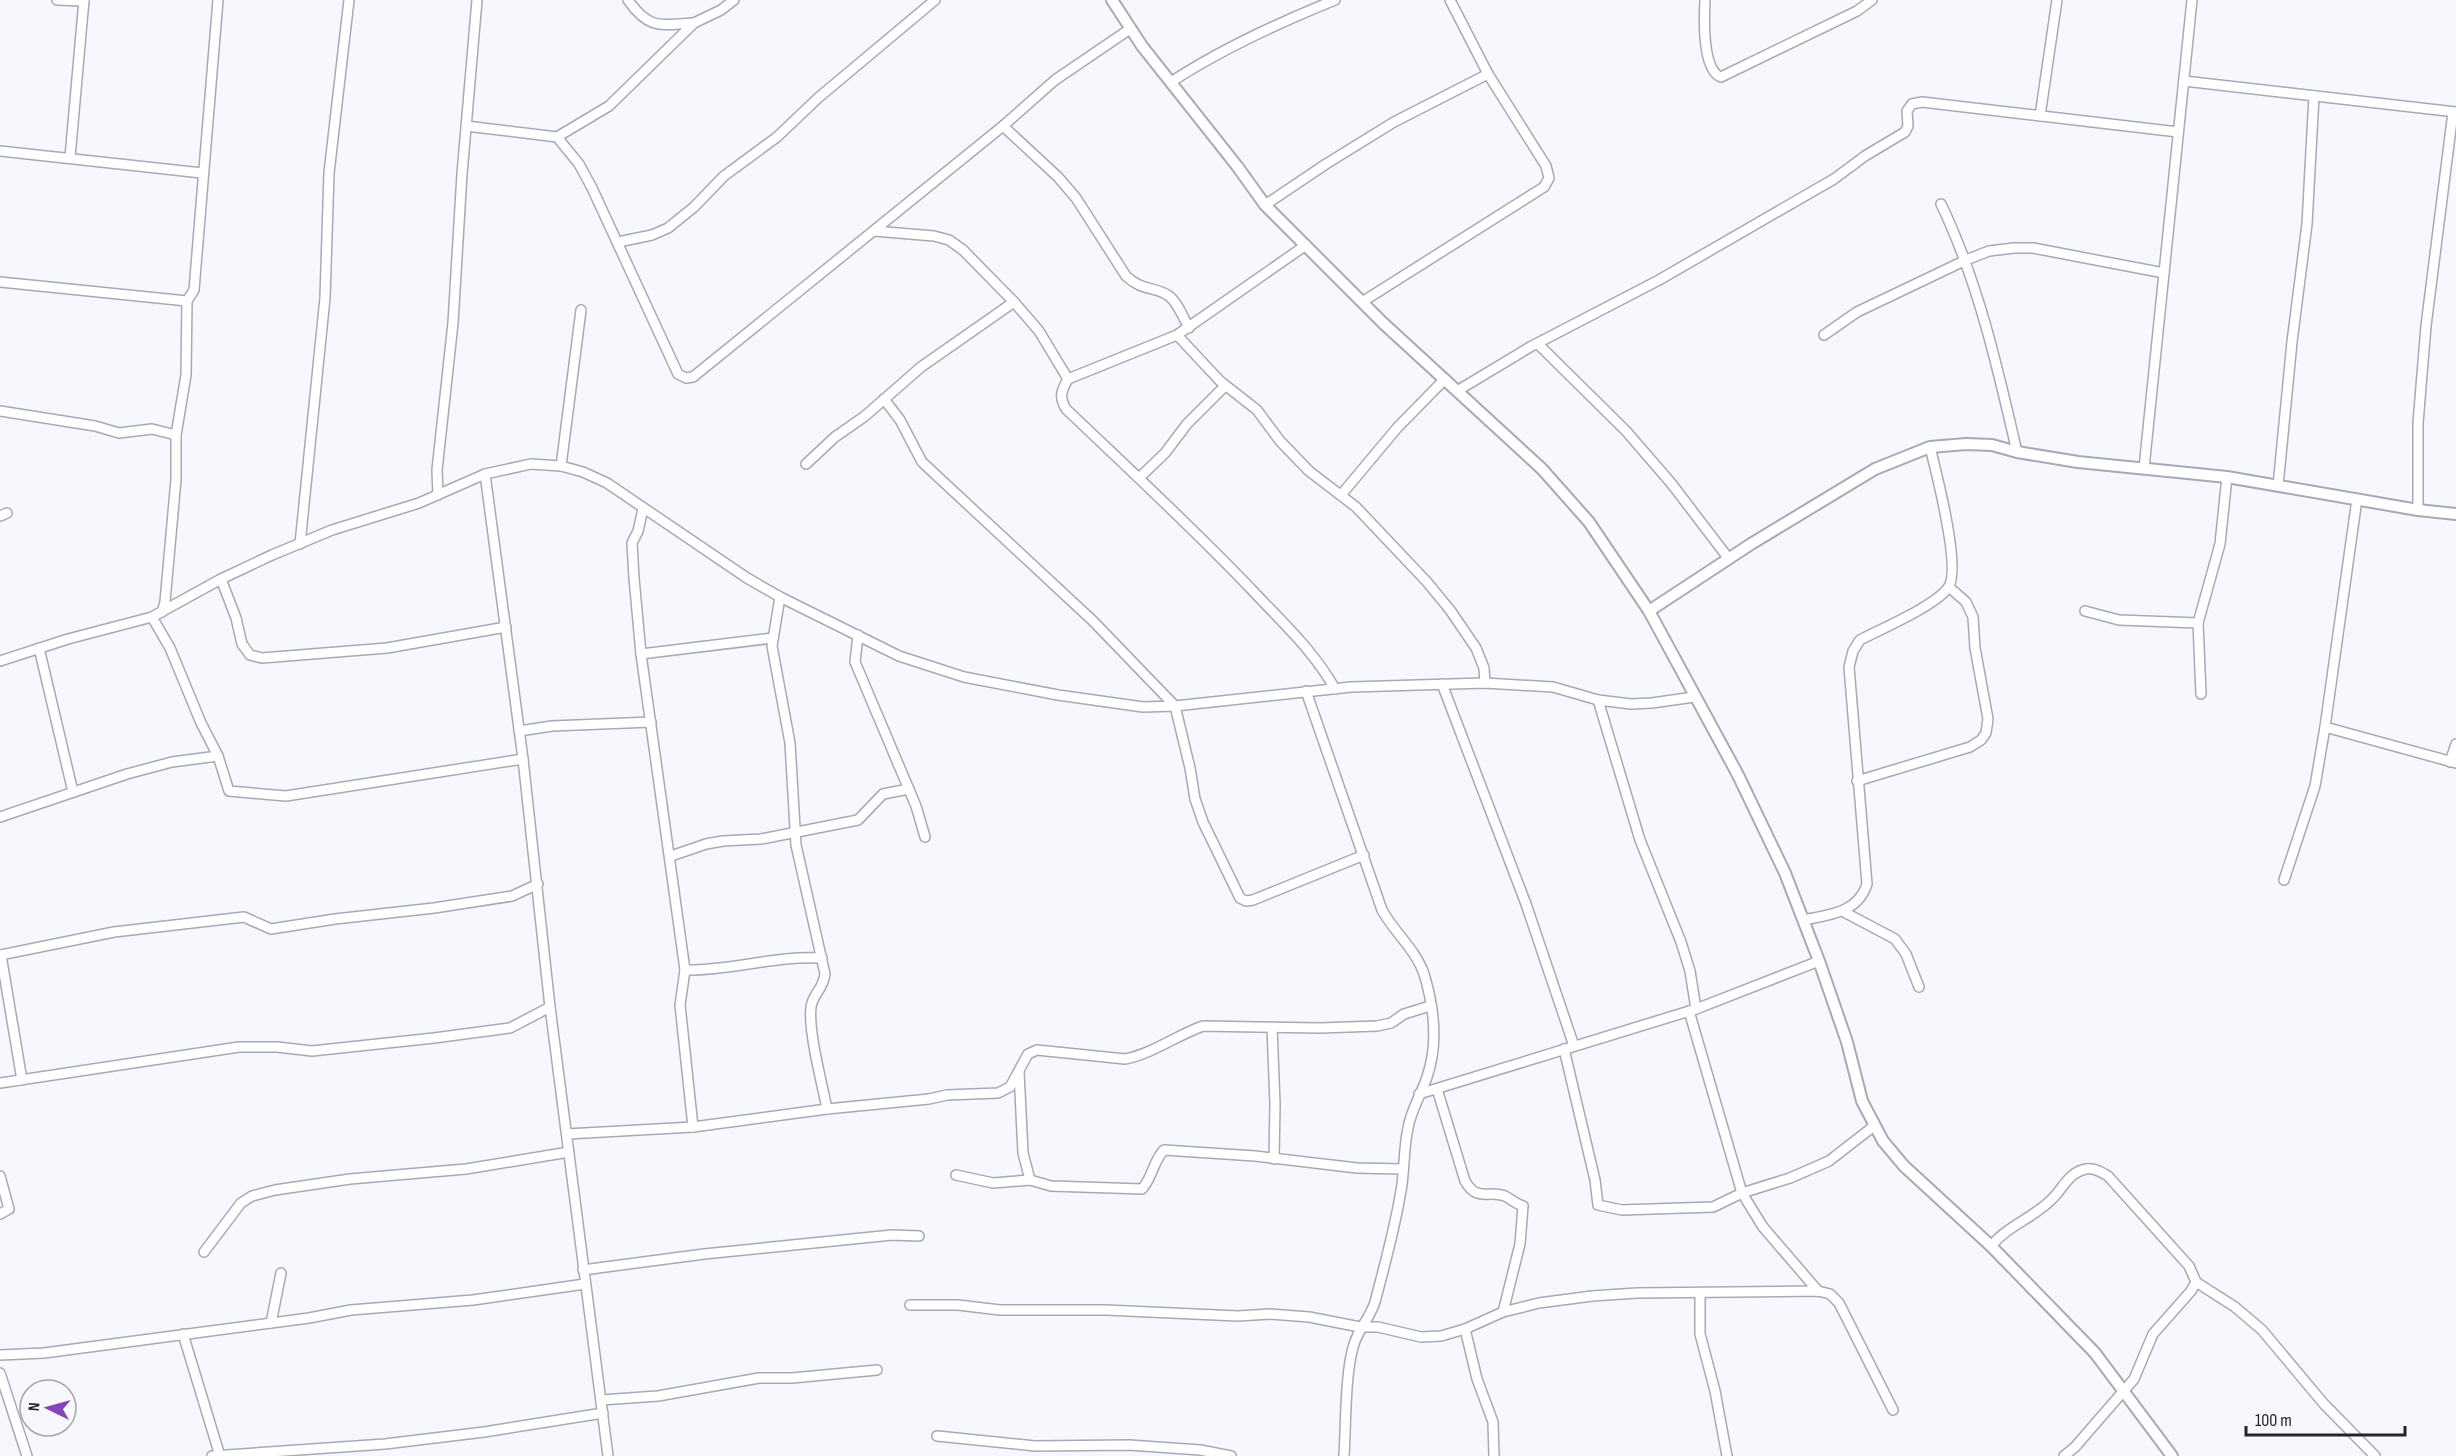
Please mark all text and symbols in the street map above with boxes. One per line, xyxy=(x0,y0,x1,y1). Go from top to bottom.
north arrow xyxy=(18,1378,78,1438)
scale bar xyxy=(2246,1399,2405,1437)
text: N xyxy=(25,1402,44,1412)
text: 100 m xyxy=(2255,1410,2292,1431)

